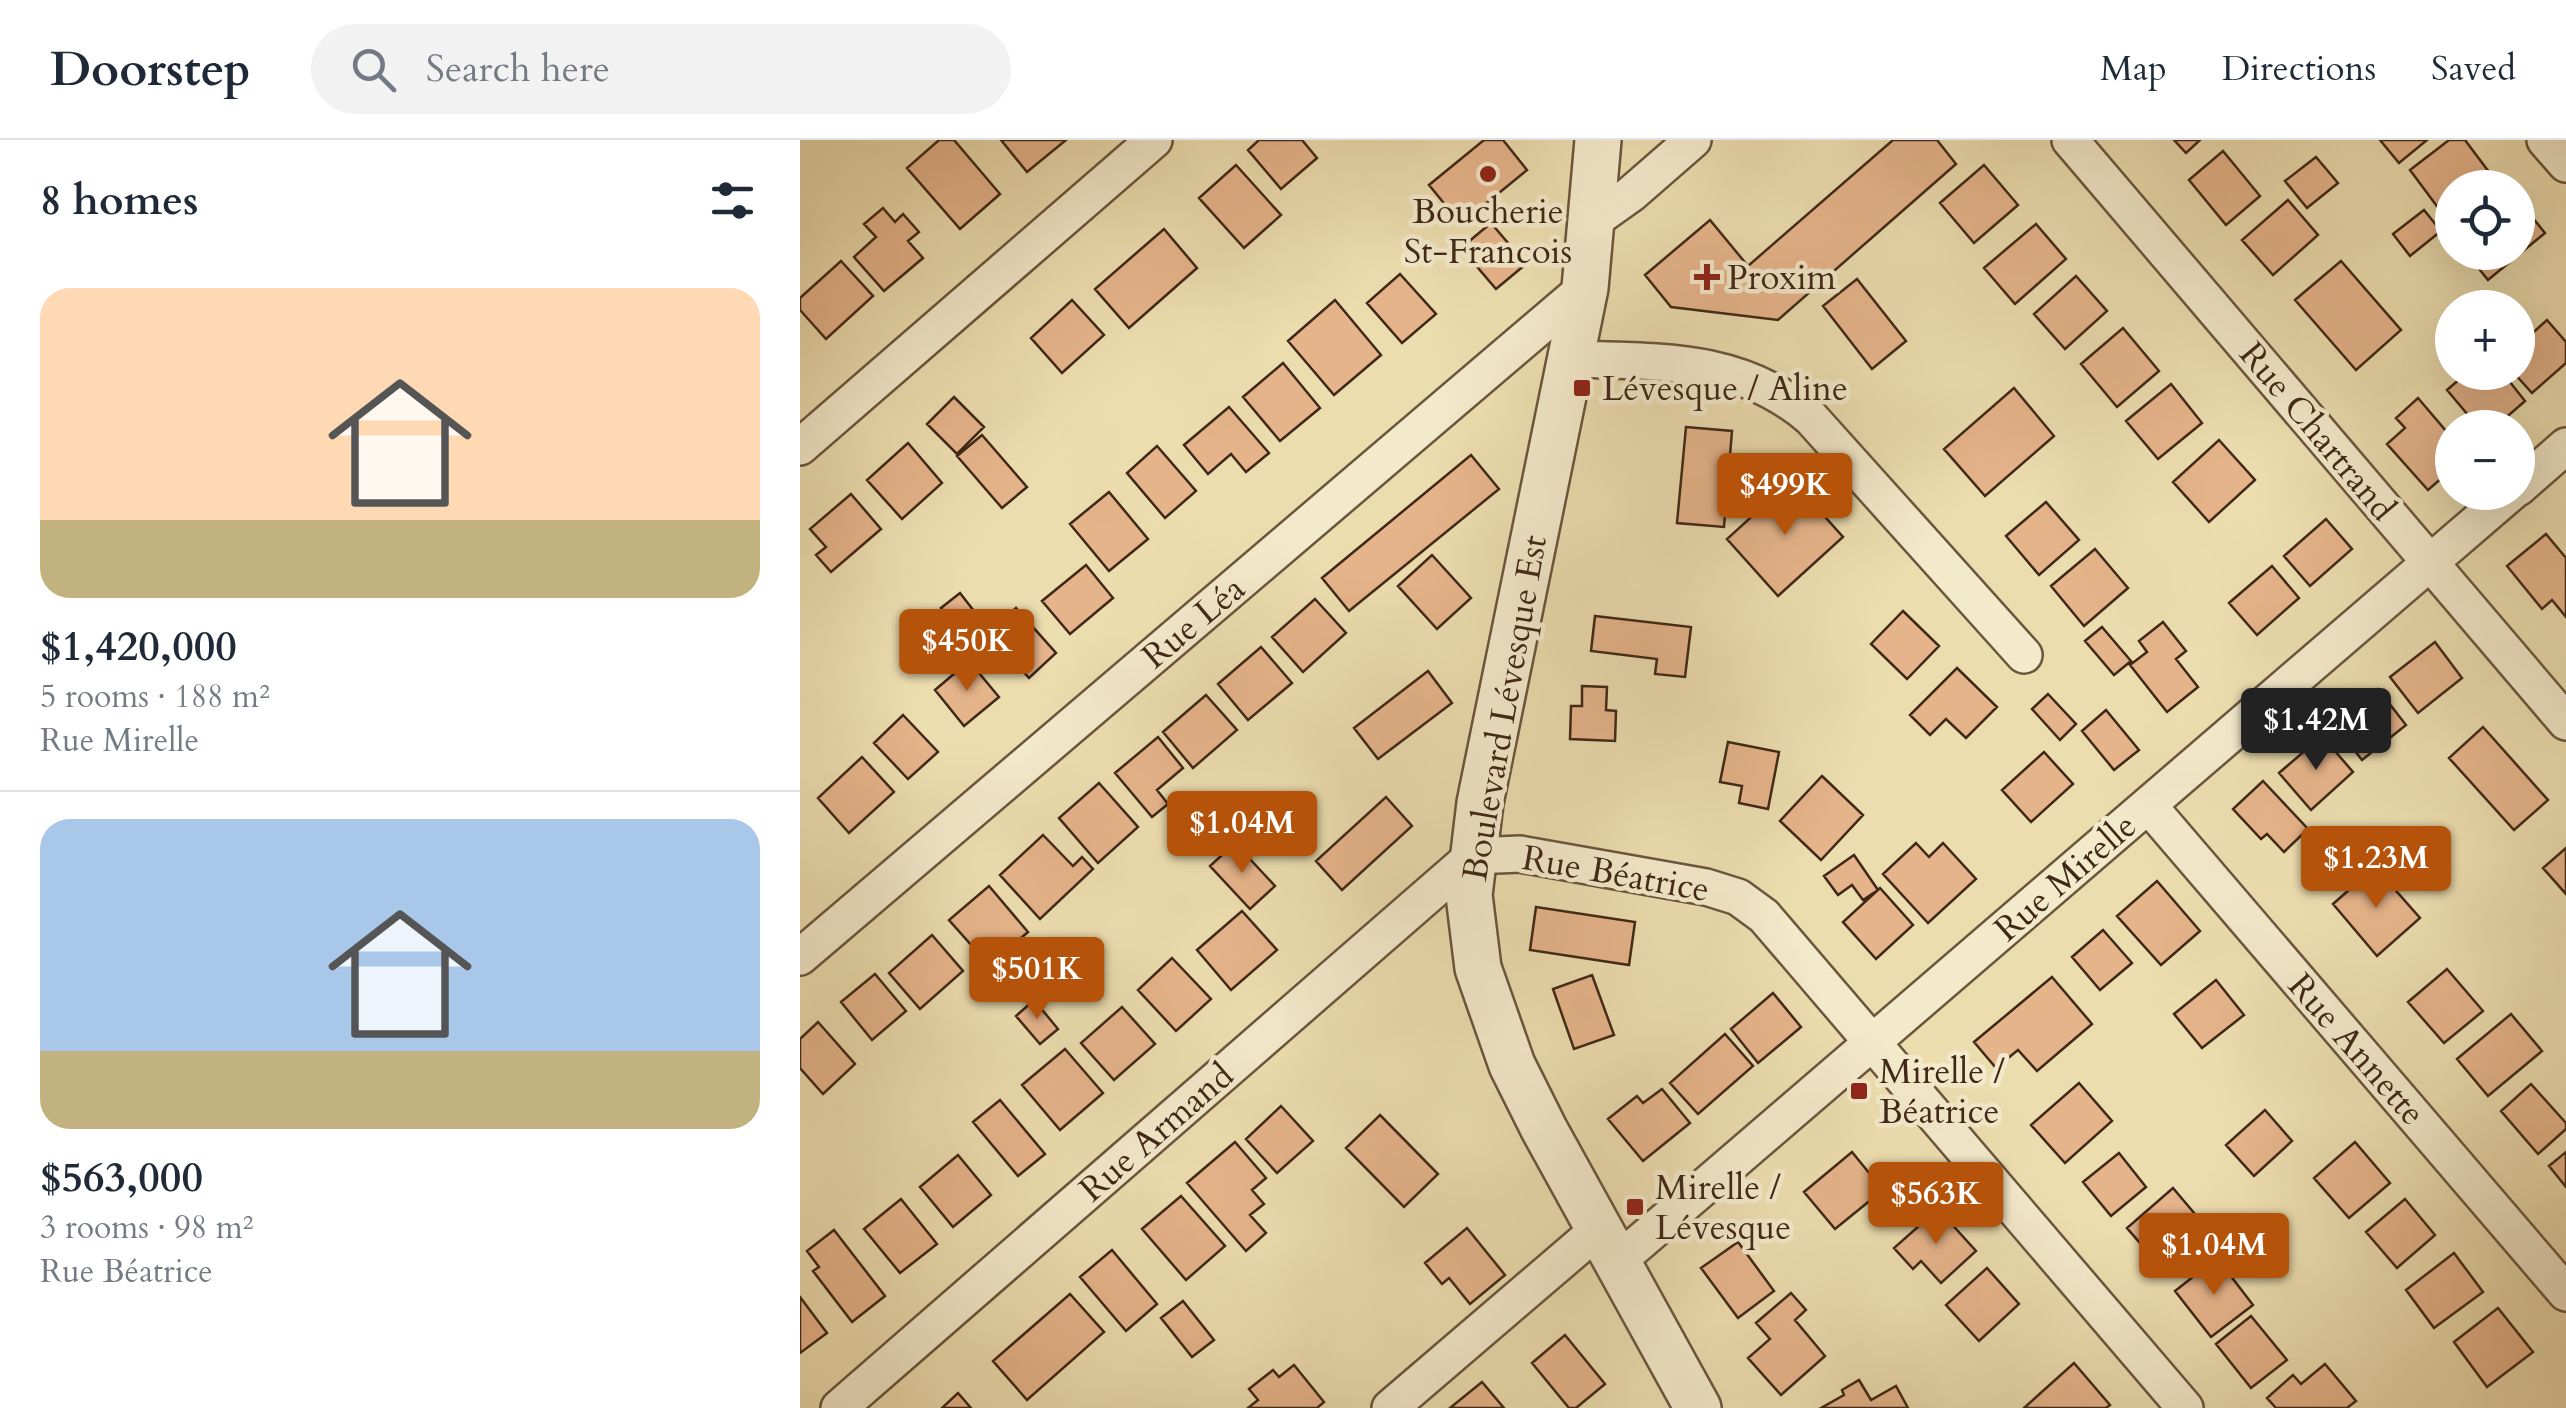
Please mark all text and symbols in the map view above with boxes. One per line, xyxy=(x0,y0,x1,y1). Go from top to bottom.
search box xyxy=(311,24,1011,114)
text: Doorstep xyxy=(50,37,251,102)
icon: search xyxy=(346,42,401,97)
text: Search here xyxy=(426,43,610,95)
text: Map xyxy=(2100,45,2167,93)
text: Directions xyxy=(2222,45,2376,93)
text: Saved xyxy=(2431,45,2516,93)
marker: Boucherie St-Francois xyxy=(1477,163,1499,185)
map controls xyxy=(2435,170,2535,510)
button: locate xyxy=(2435,170,2535,270)
text: 8 homes xyxy=(40,172,198,229)
icon: filters xyxy=(705,173,760,228)
place label: Boucherie St-Francois xyxy=(1404,188,1572,276)
place label: Proxim xyxy=(1727,254,1837,302)
marker: Proxim xyxy=(1696,266,1718,288)
button: + xyxy=(2435,290,2535,390)
street label: Rue Chartrand xyxy=(2228,332,2407,532)
icon: home xyxy=(310,353,490,533)
place label: Lévesque / Aline xyxy=(1602,365,1848,413)
marker: Lévesque / Aline xyxy=(1571,377,1593,399)
button: − xyxy=(2435,410,2535,510)
pin: $499K xyxy=(1715,453,1855,538)
text: $499K xyxy=(1739,463,1831,507)
street label: Boulevard Lévesque Est xyxy=(1451,532,1559,885)
street label: Rue Léa xyxy=(1132,566,1255,680)
pin: $450K xyxy=(897,609,1037,694)
text: $1,420,000 xyxy=(40,618,237,675)
text: $450K xyxy=(921,619,1013,663)
text: 5 rooms · 188 m² xyxy=(40,675,270,719)
pin: $1.42M xyxy=(2235,688,2397,773)
text: $1.42M xyxy=(2263,698,2369,742)
text: Rue Mirelle xyxy=(40,719,199,763)
pin: $1.04M xyxy=(1161,791,1323,876)
text: $1.04M xyxy=(1189,801,1295,845)
street label: Rue Mirelle xyxy=(1984,803,2147,953)
pin: $1.23M xyxy=(2295,826,2457,911)
street label: Rue Béatrice xyxy=(1519,834,1713,914)
text: $1.23M xyxy=(2323,836,2429,880)
icon: home xyxy=(310,884,490,1064)
pin: $501K xyxy=(967,937,1107,1022)
text: $501K xyxy=(991,947,1083,991)
street label: Rue Annette xyxy=(2277,963,2436,1136)
place label: Mirelle / Béatrice xyxy=(1879,1048,2006,1136)
street label: Rue Armand xyxy=(1069,1052,1244,1213)
marker: Mirelle / Béatrice xyxy=(1848,1080,1870,1102)
text: $563,000 xyxy=(40,1149,203,1206)
pin: $563K xyxy=(1866,1162,2006,1247)
place label: Mirelle / Lévesque xyxy=(1655,1164,1791,1252)
text: $563K xyxy=(1890,1172,1982,1216)
marker: Mirelle / Lévesque xyxy=(1624,1196,1646,1218)
text: 3 rooms · 98 m² xyxy=(40,1206,253,1250)
pin: $1.04M xyxy=(2133,1213,2295,1298)
text: $1.04M xyxy=(2161,1223,2267,1267)
text: Rue Béatrice xyxy=(40,1250,213,1294)

